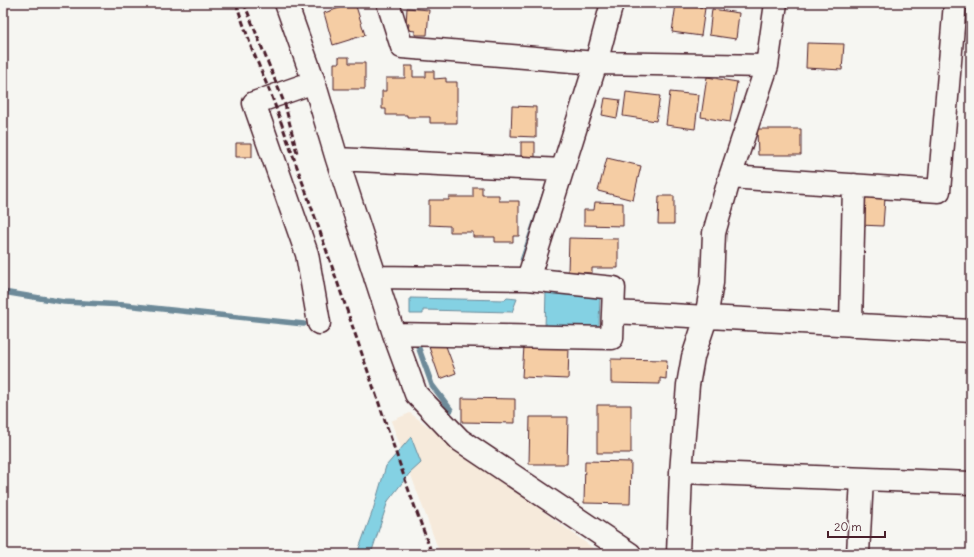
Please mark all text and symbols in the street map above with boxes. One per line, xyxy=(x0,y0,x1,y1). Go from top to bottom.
scale bar xyxy=(828,513,885,539)
text: 20 m xyxy=(834,519,862,534)

